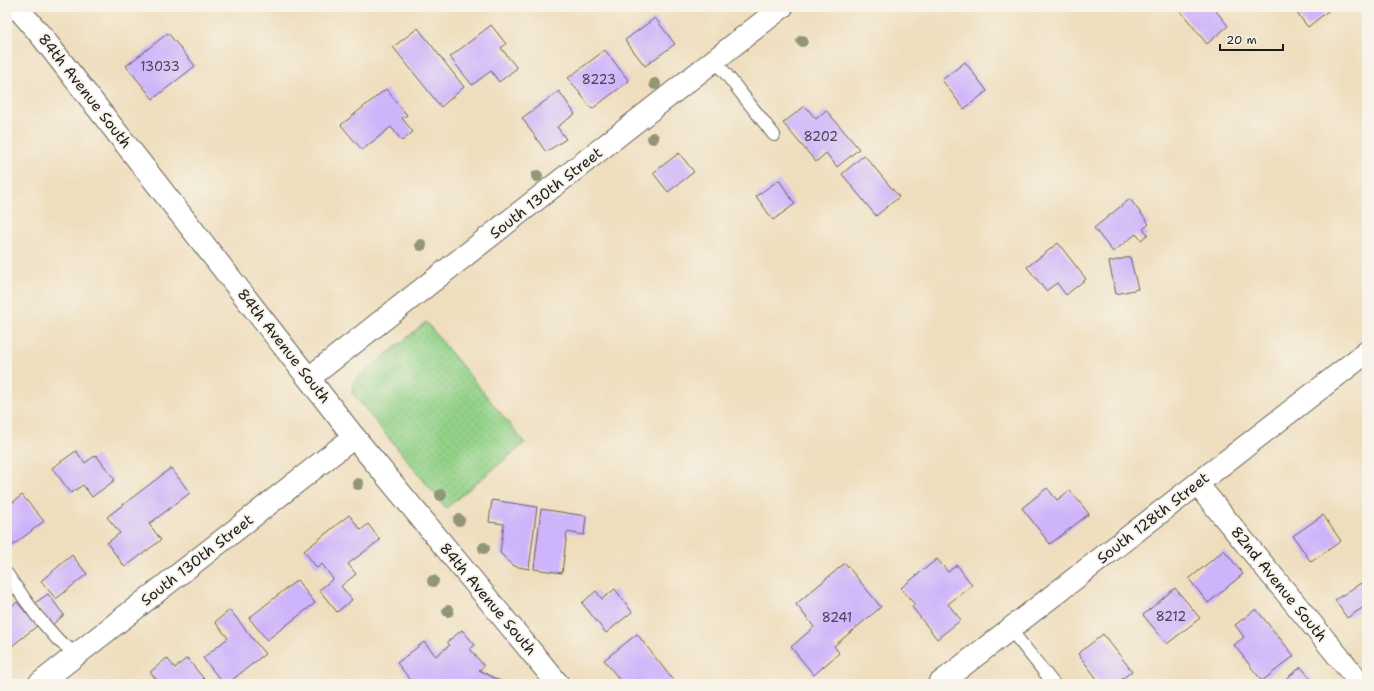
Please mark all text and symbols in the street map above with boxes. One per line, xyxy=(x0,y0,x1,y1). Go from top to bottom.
scale bar xyxy=(1220,26,1283,52)
street label: 84th Avenue South xyxy=(34,29,136,153)
text: 20 m xyxy=(1226,32,1257,48)
house number: 13033 xyxy=(140,58,180,75)
house number: 8223 xyxy=(582,71,616,88)
house number: 8202 xyxy=(804,128,838,145)
street label: South 130th Street xyxy=(486,143,606,243)
street label: 84th Avenue South xyxy=(233,284,335,408)
street label: South 128th Street xyxy=(1093,468,1213,568)
street label: South 130th Street xyxy=(137,510,257,610)
street label: 82nd Avenue South xyxy=(1226,522,1332,646)
street label: 84th Avenue South xyxy=(435,539,541,659)
house number: 8212 xyxy=(1156,608,1186,625)
house number: 8241 xyxy=(822,609,852,626)

